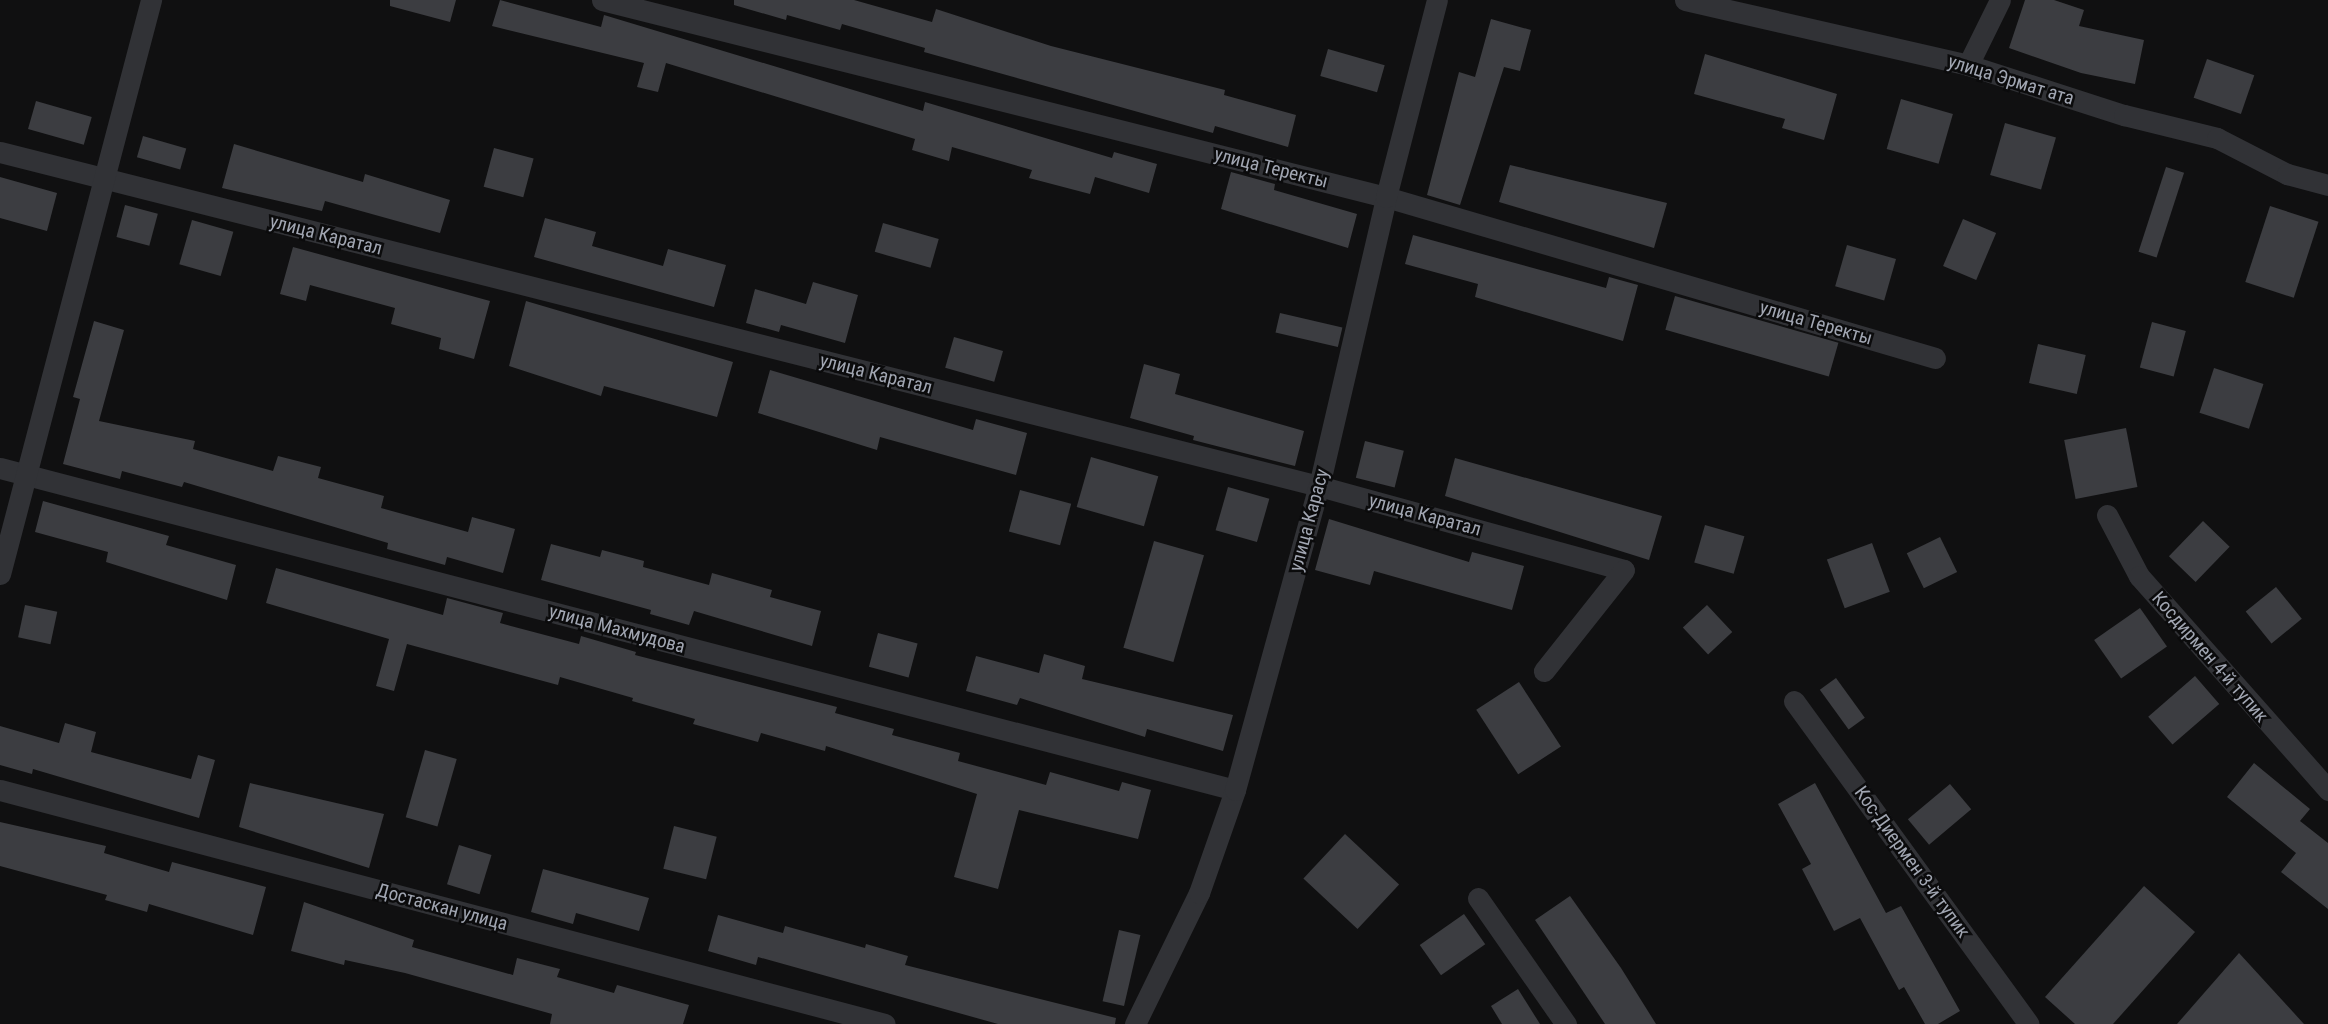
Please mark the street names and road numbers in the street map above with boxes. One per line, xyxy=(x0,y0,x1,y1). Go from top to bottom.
street label: улица Эрмат ата xyxy=(1945,50,2077,110)
street label: улица Теректы xyxy=(1212,143,1330,193)
street label: улица Каратал xyxy=(267,210,385,260)
street label: улица Теректы xyxy=(1757,296,1875,350)
street label: улица Каратал xyxy=(817,349,935,399)
street label: улица Карасу xyxy=(1284,466,1334,574)
street label: улица Каратал xyxy=(1366,489,1484,541)
street label: Косдирмен 4-й тупик xyxy=(2147,587,2273,727)
street label: улица Махмудова xyxy=(546,600,688,658)
street label: Кос-Диермен 3-й тупик xyxy=(1849,782,1975,942)
street label: Достаскан улица xyxy=(374,879,510,935)

